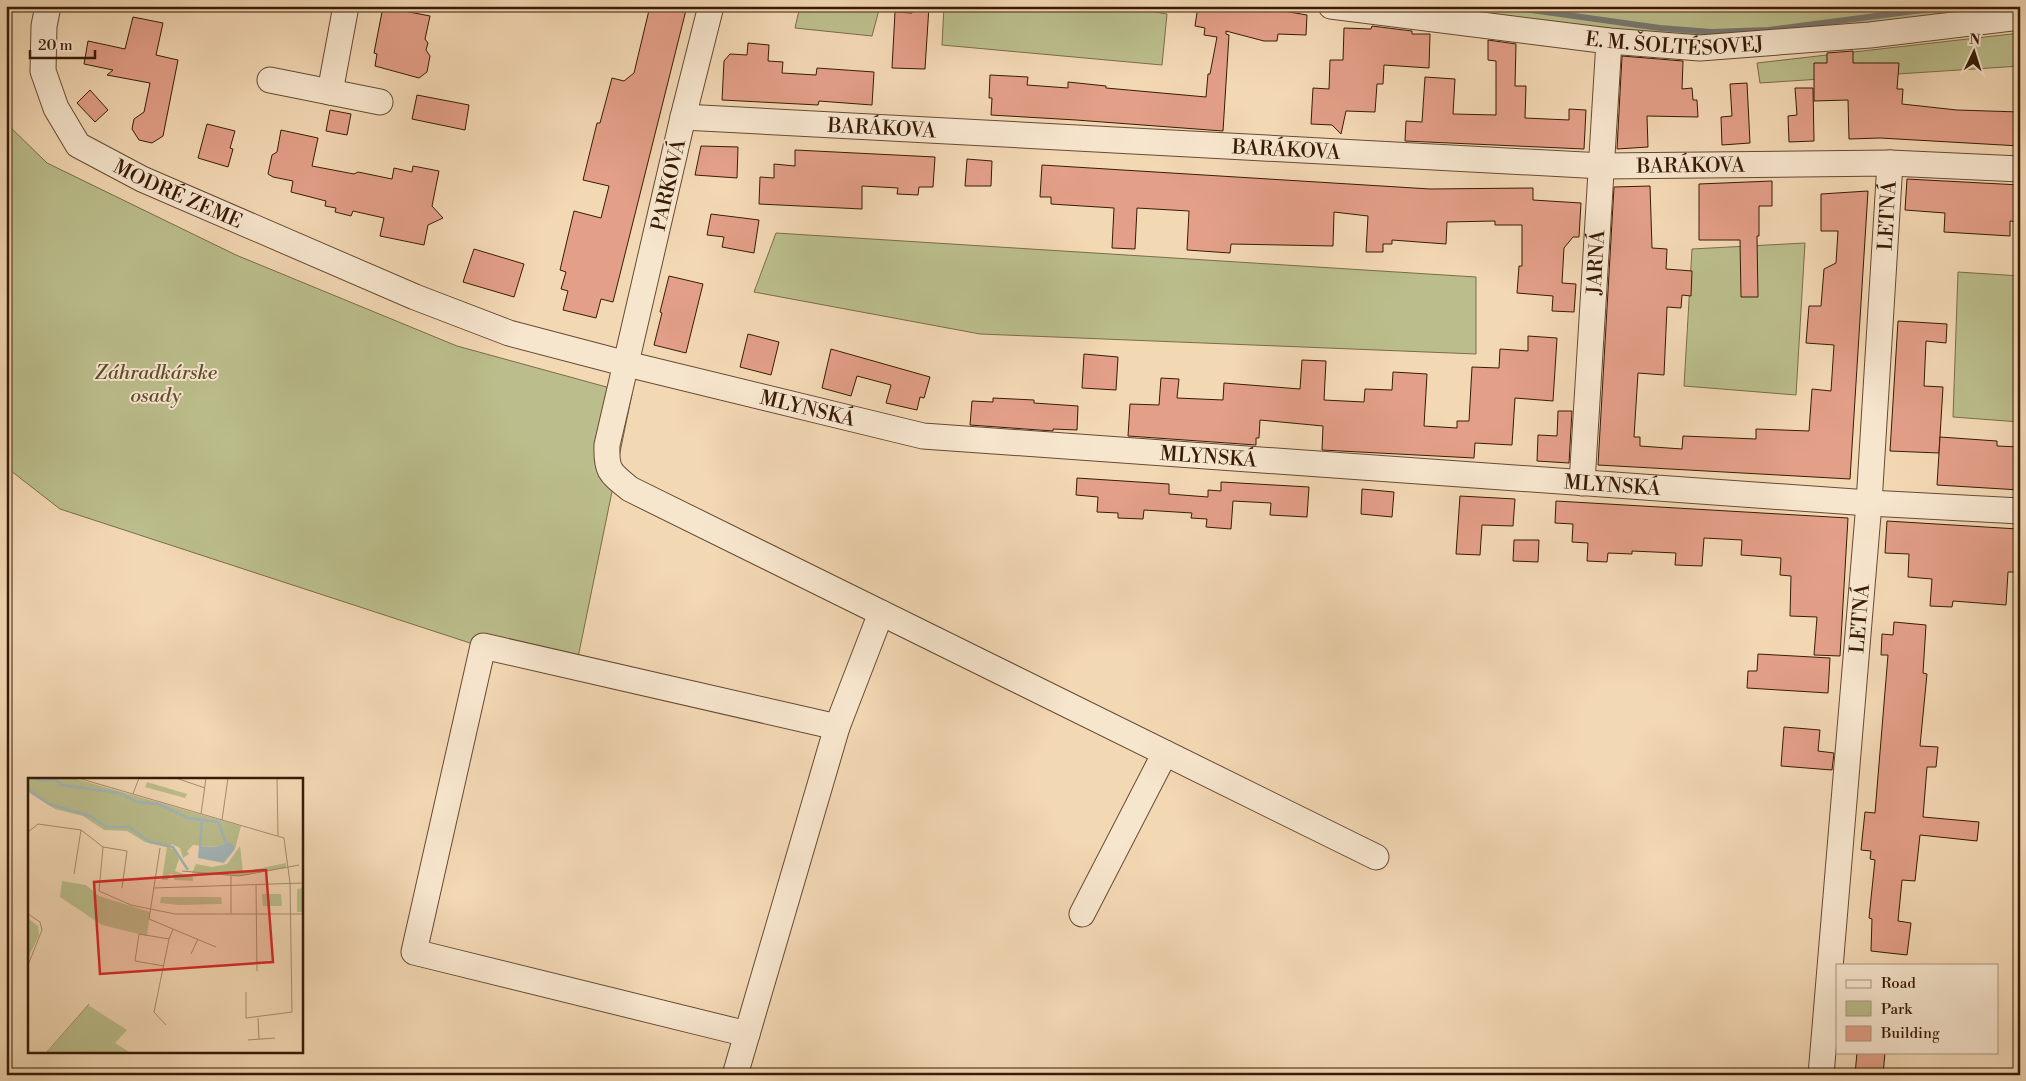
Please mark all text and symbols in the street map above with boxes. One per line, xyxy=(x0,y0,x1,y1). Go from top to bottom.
street label: E. M. ŠOLTÉSOVEJ xyxy=(1584,27,1765,62)
scale bar xyxy=(30,28,95,60)
north arrow xyxy=(1948,28,1998,78)
text: N xyxy=(1969,31,1981,49)
text: 20 m xyxy=(38,36,73,55)
street label: BARÁKOVA xyxy=(826,114,938,145)
street label: BARÁKOVA xyxy=(1230,135,1342,166)
street label: PARKOVÁ xyxy=(646,136,692,234)
street label: BARÁKOVA xyxy=(1635,153,1746,180)
street label: MODRÉ ZEME xyxy=(108,155,246,235)
street label: LETNÁ xyxy=(1874,179,1903,251)
street label: JARNÁ xyxy=(1582,228,1611,296)
park label: Záhradkárske osady xyxy=(95,361,218,409)
street label: MLYNSKÁ xyxy=(757,386,859,433)
street label: MLYNSKÁ xyxy=(1159,442,1259,474)
street label: MLYNSKÁ xyxy=(1563,470,1663,502)
street label: LETNÁ xyxy=(1845,582,1876,654)
inset map xyxy=(28,778,302,1054)
legend xyxy=(1836,964,1998,1054)
text: Road xyxy=(1881,974,1916,993)
text: Park xyxy=(1881,1000,1913,1019)
text: Building xyxy=(1880,1024,1940,1043)

